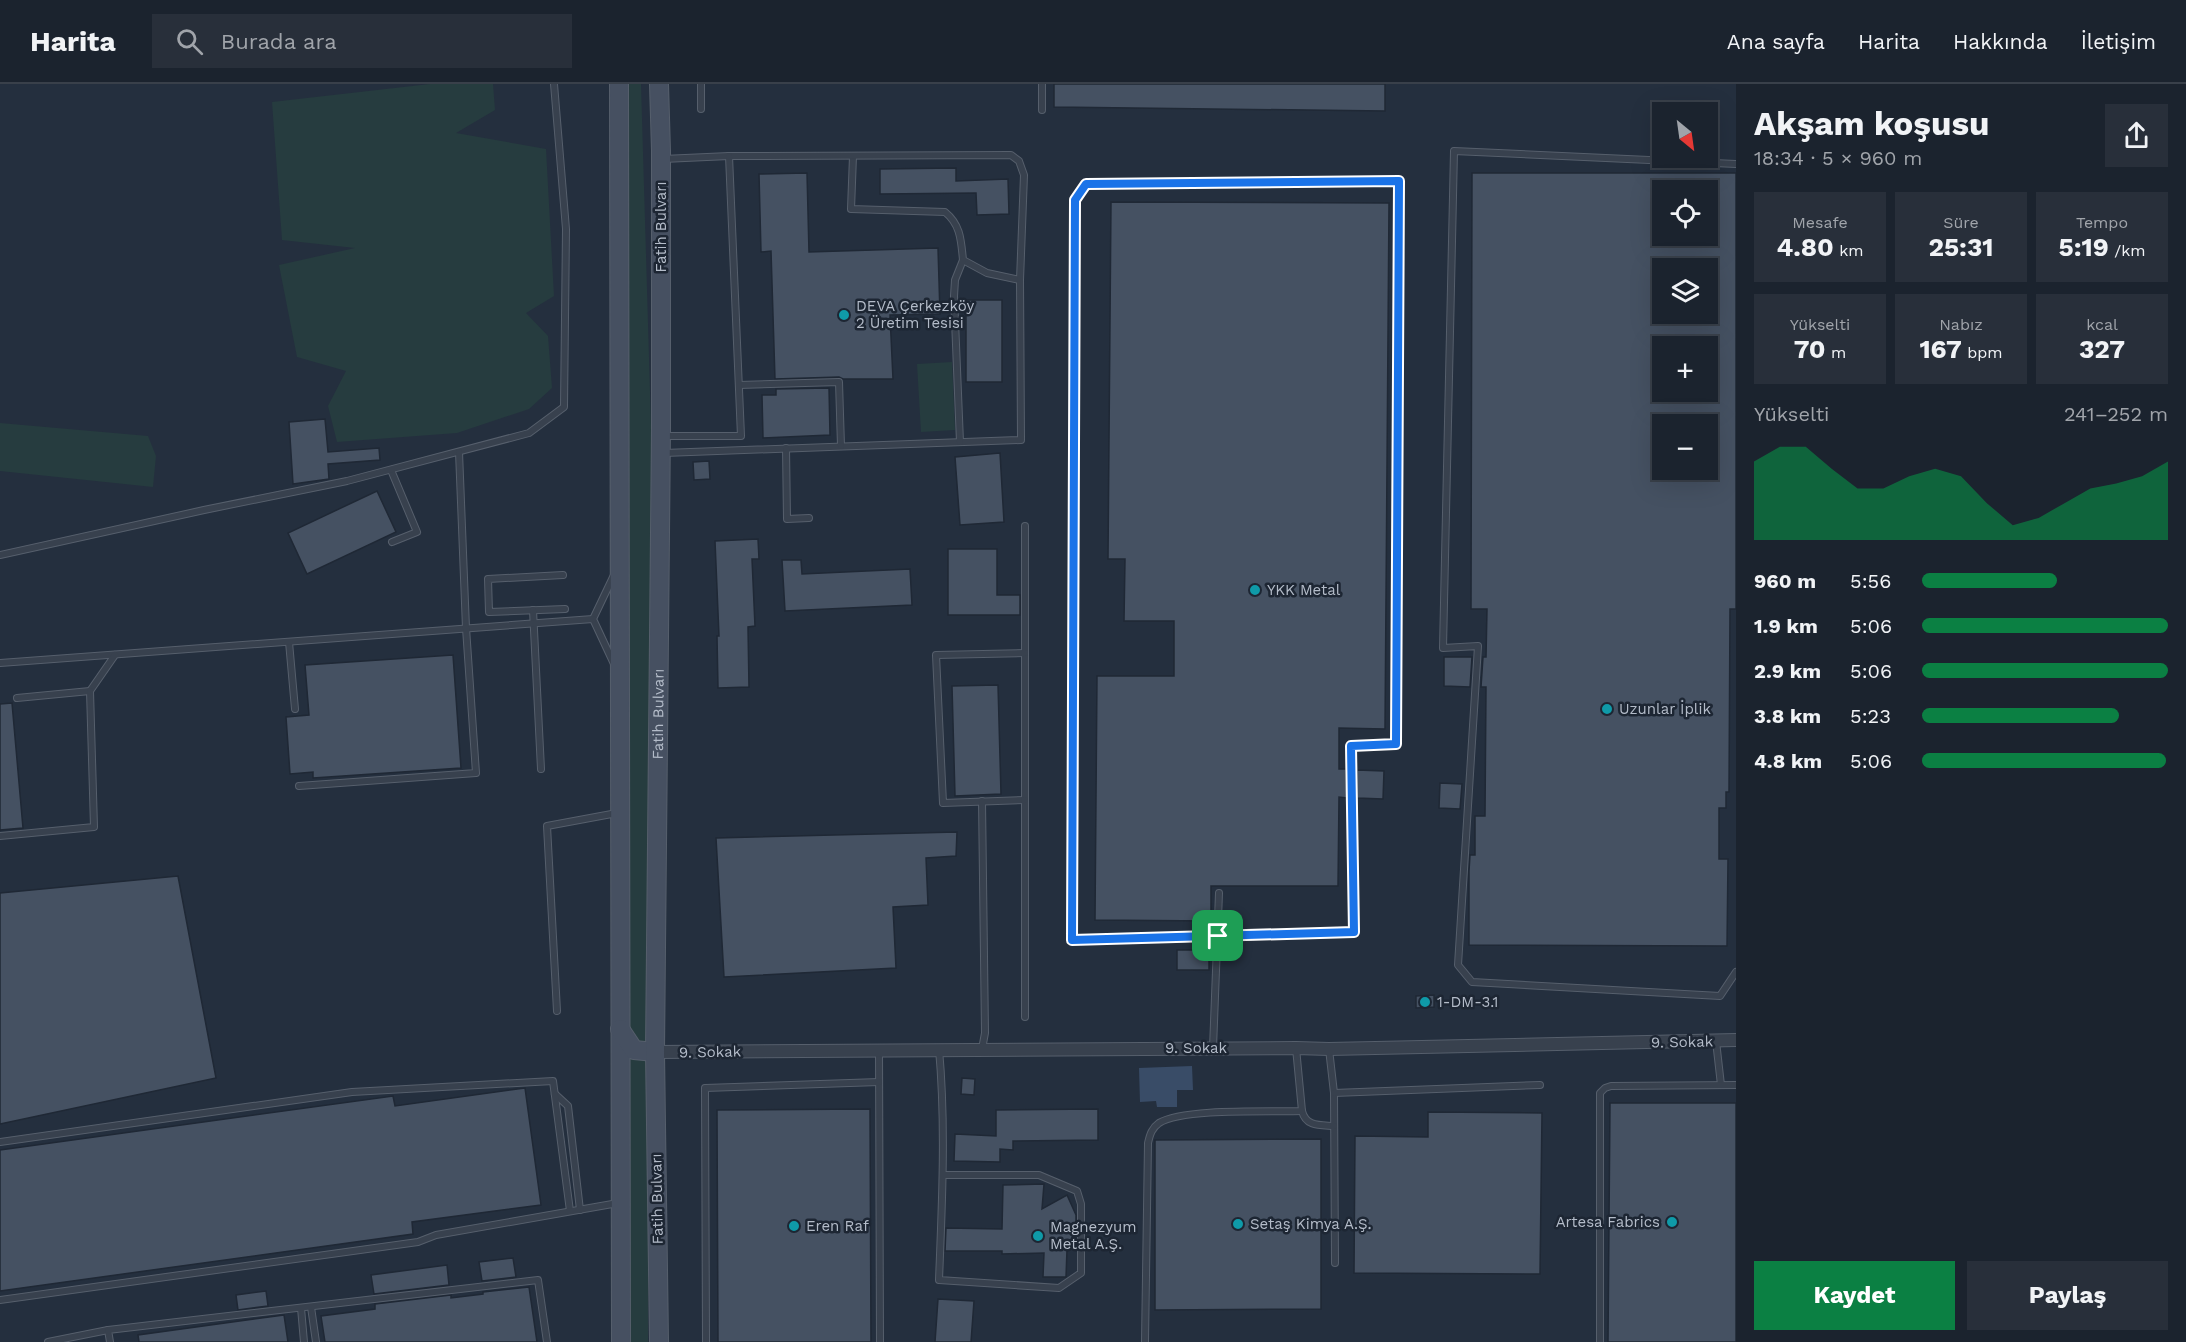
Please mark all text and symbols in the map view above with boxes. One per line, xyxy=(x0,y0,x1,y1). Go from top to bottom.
search box xyxy=(152,14,572,68)
text: Harita xyxy=(30,25,116,58)
icon: search xyxy=(173,25,206,58)
text: Burada ara xyxy=(221,29,337,54)
text: Ana sayfa xyxy=(1727,29,1825,54)
text: Harita xyxy=(1858,29,1920,54)
text: Hakkında xyxy=(1953,29,2048,54)
text: İletişim xyxy=(2081,29,2156,54)
north arrow xyxy=(1652,102,1718,168)
map controls xyxy=(1652,102,1718,480)
text: Akşam koşusu xyxy=(1754,104,1989,143)
button: share xyxy=(2105,104,2168,167)
text: 18:34 · 5 × 960 m xyxy=(1754,146,1922,170)
button: locate xyxy=(1652,180,1718,246)
street label: Fatih Bulvarı xyxy=(652,182,670,272)
text: Mesafe xyxy=(1792,213,1848,232)
text: Süre xyxy=(1943,213,1979,232)
text: Tempo xyxy=(2076,213,2128,232)
text: 4.80 xyxy=(1776,232,1834,262)
text: 25:31 xyxy=(1928,232,1994,262)
text: 5:19 xyxy=(2058,232,2109,262)
text: km xyxy=(1834,241,1864,260)
text: /km xyxy=(2109,241,2146,260)
button: layers xyxy=(1652,258,1718,324)
place label: DEVA Çerkezköy 2 Üretim Tesisi xyxy=(856,297,975,332)
marker: DEVA Çerkezköy 2 Üretim Tesisi xyxy=(837,308,851,322)
text: Yükselti xyxy=(1790,315,1850,334)
text: Nabız xyxy=(1939,315,1983,334)
text: kcal xyxy=(2086,315,2118,334)
text: 70 xyxy=(1794,334,1826,364)
text: 167 xyxy=(1919,334,1962,364)
text: 327 xyxy=(2079,334,2125,364)
button: + xyxy=(1652,336,1718,402)
text: m xyxy=(1826,343,1846,362)
text: bpm xyxy=(1962,343,2003,362)
text: Yükselti xyxy=(1754,402,1829,426)
text: 241–252 m xyxy=(2064,402,2168,426)
button: − xyxy=(1652,414,1718,480)
text: 960 m xyxy=(1754,569,1816,593)
text: 5:56 xyxy=(1850,569,1891,593)
place label: YKK Metal xyxy=(1267,581,1341,599)
marker: YKK Metal xyxy=(1248,583,1262,597)
text: 1.9 km xyxy=(1754,614,1818,638)
text: 5:06 xyxy=(1850,614,1892,638)
text: 2.9 km xyxy=(1754,659,1821,683)
text: 5:06 xyxy=(1850,659,1892,683)
street label: Fatih Bulvarı xyxy=(649,669,668,760)
place label: Uzunlar İplik xyxy=(1619,700,1711,718)
marker: Uzunlar İplik xyxy=(1600,702,1614,716)
text: 3.8 km xyxy=(1754,704,1821,728)
text: 5:23 xyxy=(1850,704,1891,728)
text: 4.8 km xyxy=(1754,749,1822,773)
text: 5:06 xyxy=(1850,749,1892,773)
pin xyxy=(1192,910,1243,961)
icon: arrive xyxy=(1201,919,1234,952)
place label: 1-DM-3.1 xyxy=(1437,993,1498,1011)
marker: 1-DM-3.1 xyxy=(1418,995,1432,1009)
street label: 9. Sokak xyxy=(1651,1032,1714,1052)
street label: 9. Sokak xyxy=(1165,1039,1228,1057)
street label: 9. Sokak xyxy=(679,1042,742,1062)
street label: Fatih Bulvarı xyxy=(647,1153,667,1245)
place label: Artesa Fabrics xyxy=(1556,1213,1660,1231)
place label: Setaş Kimya A.Ş. xyxy=(1250,1215,1372,1233)
marker: Artesa Fabrics xyxy=(1665,1215,1679,1229)
place label: Eren Raf xyxy=(806,1217,869,1235)
marker: Setaş Kimya A.Ş. xyxy=(1231,1217,1245,1231)
place label: Magnezyum Metal A.Ş. xyxy=(1050,1218,1136,1253)
marker: Eren Raf xyxy=(787,1219,801,1233)
marker: Magnezyum Metal A.Ş. xyxy=(1031,1229,1045,1243)
button: Kaydet xyxy=(1754,1261,1955,1330)
button: Paylaş xyxy=(1967,1261,2168,1330)

